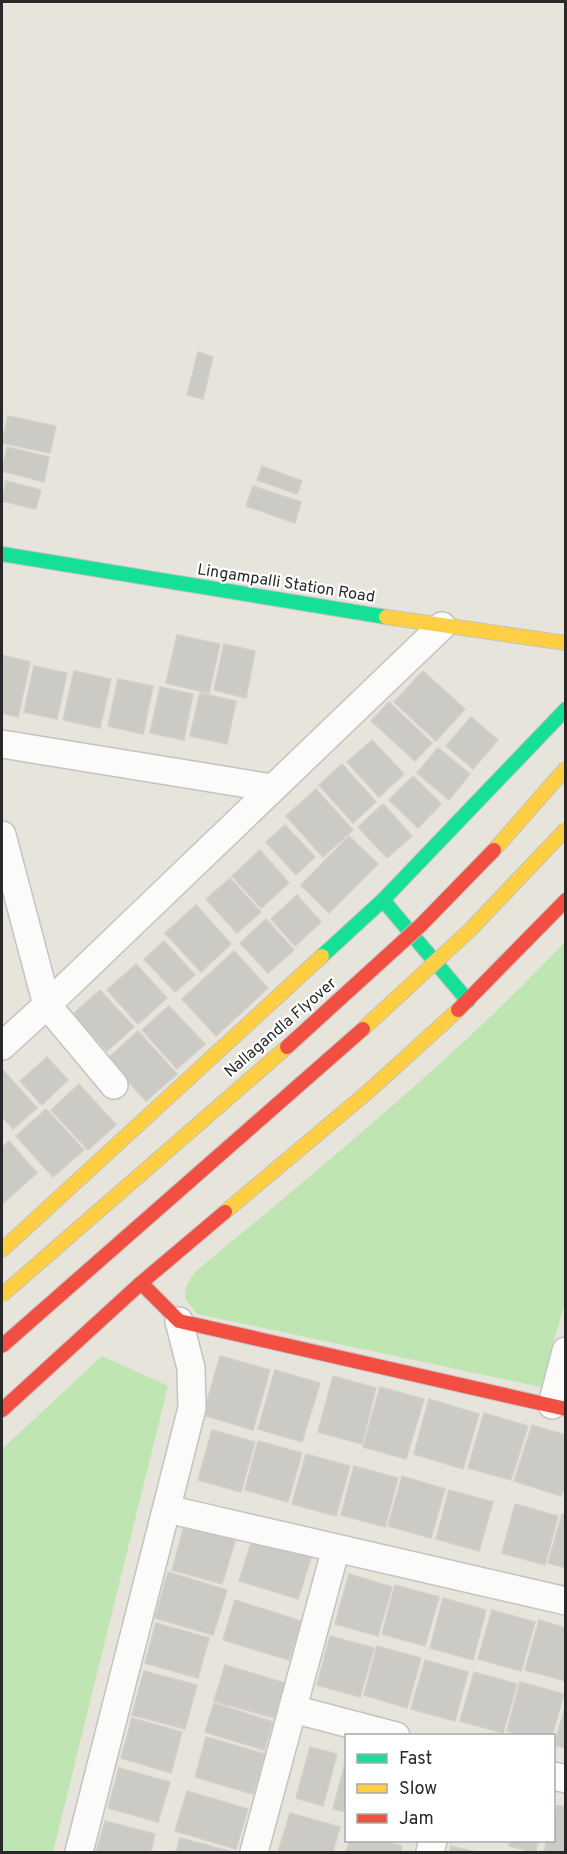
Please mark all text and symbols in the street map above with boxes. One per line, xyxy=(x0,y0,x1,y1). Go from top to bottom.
street label: Lingampalli Station Road xyxy=(196,560,376,608)
street label: Nallagandla Flyover xyxy=(221,974,341,1082)
legend xyxy=(345,1734,555,1842)
text: Fast xyxy=(399,1748,432,1771)
text: Slow xyxy=(399,1778,437,1801)
text: Jam xyxy=(399,1808,434,1831)

